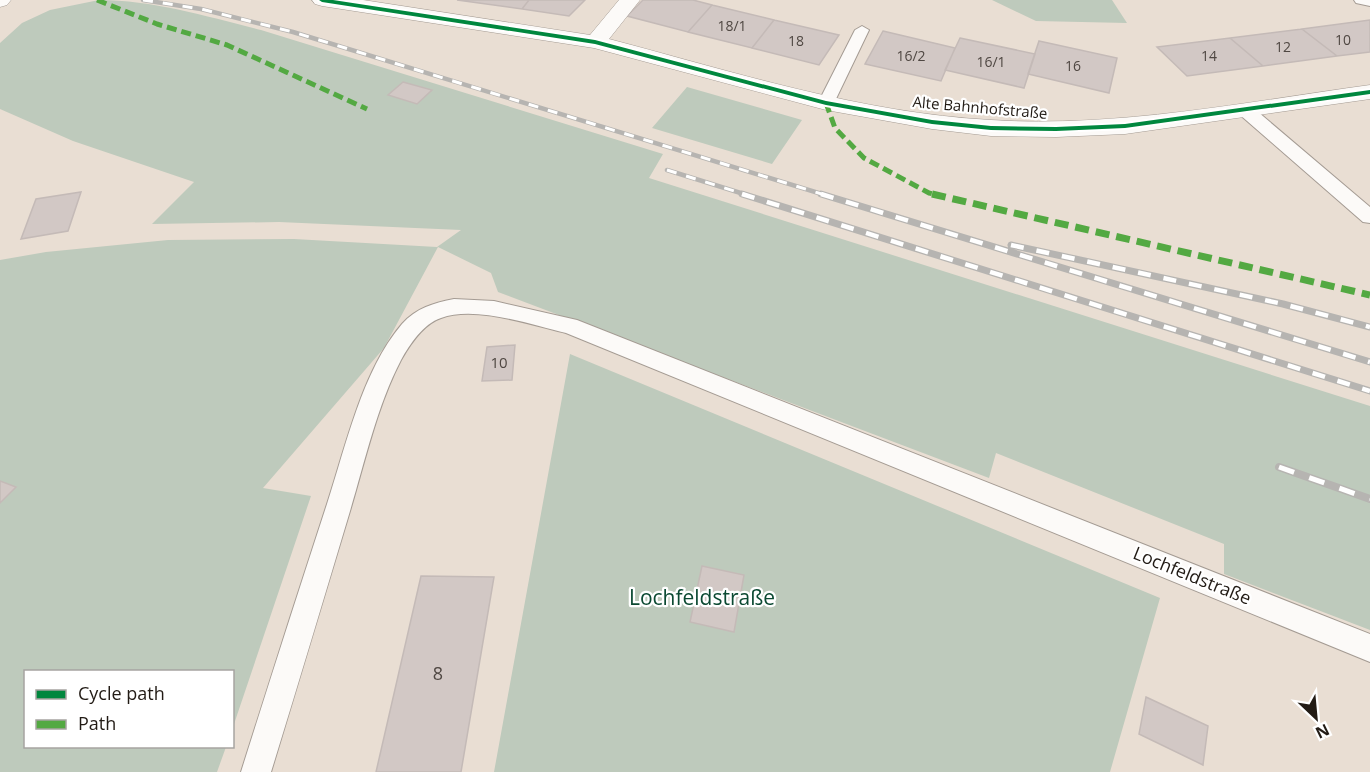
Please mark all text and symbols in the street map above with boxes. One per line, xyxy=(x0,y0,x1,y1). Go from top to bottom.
house number: 18/1 xyxy=(717,16,747,35)
house number: 10 xyxy=(1335,30,1351,49)
house number: 18 xyxy=(788,31,804,50)
house number: 12 xyxy=(1275,37,1291,56)
house number: 16/2 xyxy=(896,46,926,65)
house number: 14 xyxy=(1201,46,1217,65)
house number: 16/1 xyxy=(976,52,1006,71)
house number: 16 xyxy=(1065,56,1081,75)
street label: Alte Bahnhofstraße xyxy=(912,91,1048,123)
house number: 10 xyxy=(490,352,508,372)
street label: Lochfeldstraße xyxy=(1130,540,1255,610)
park label: Lochfeldstraße xyxy=(629,583,775,611)
house number: 8 xyxy=(433,661,443,685)
legend xyxy=(24,670,234,748)
text: Cycle path xyxy=(78,681,165,705)
north arrow xyxy=(1286,688,1346,748)
text: Path xyxy=(78,711,116,735)
text: N xyxy=(1312,719,1333,744)

